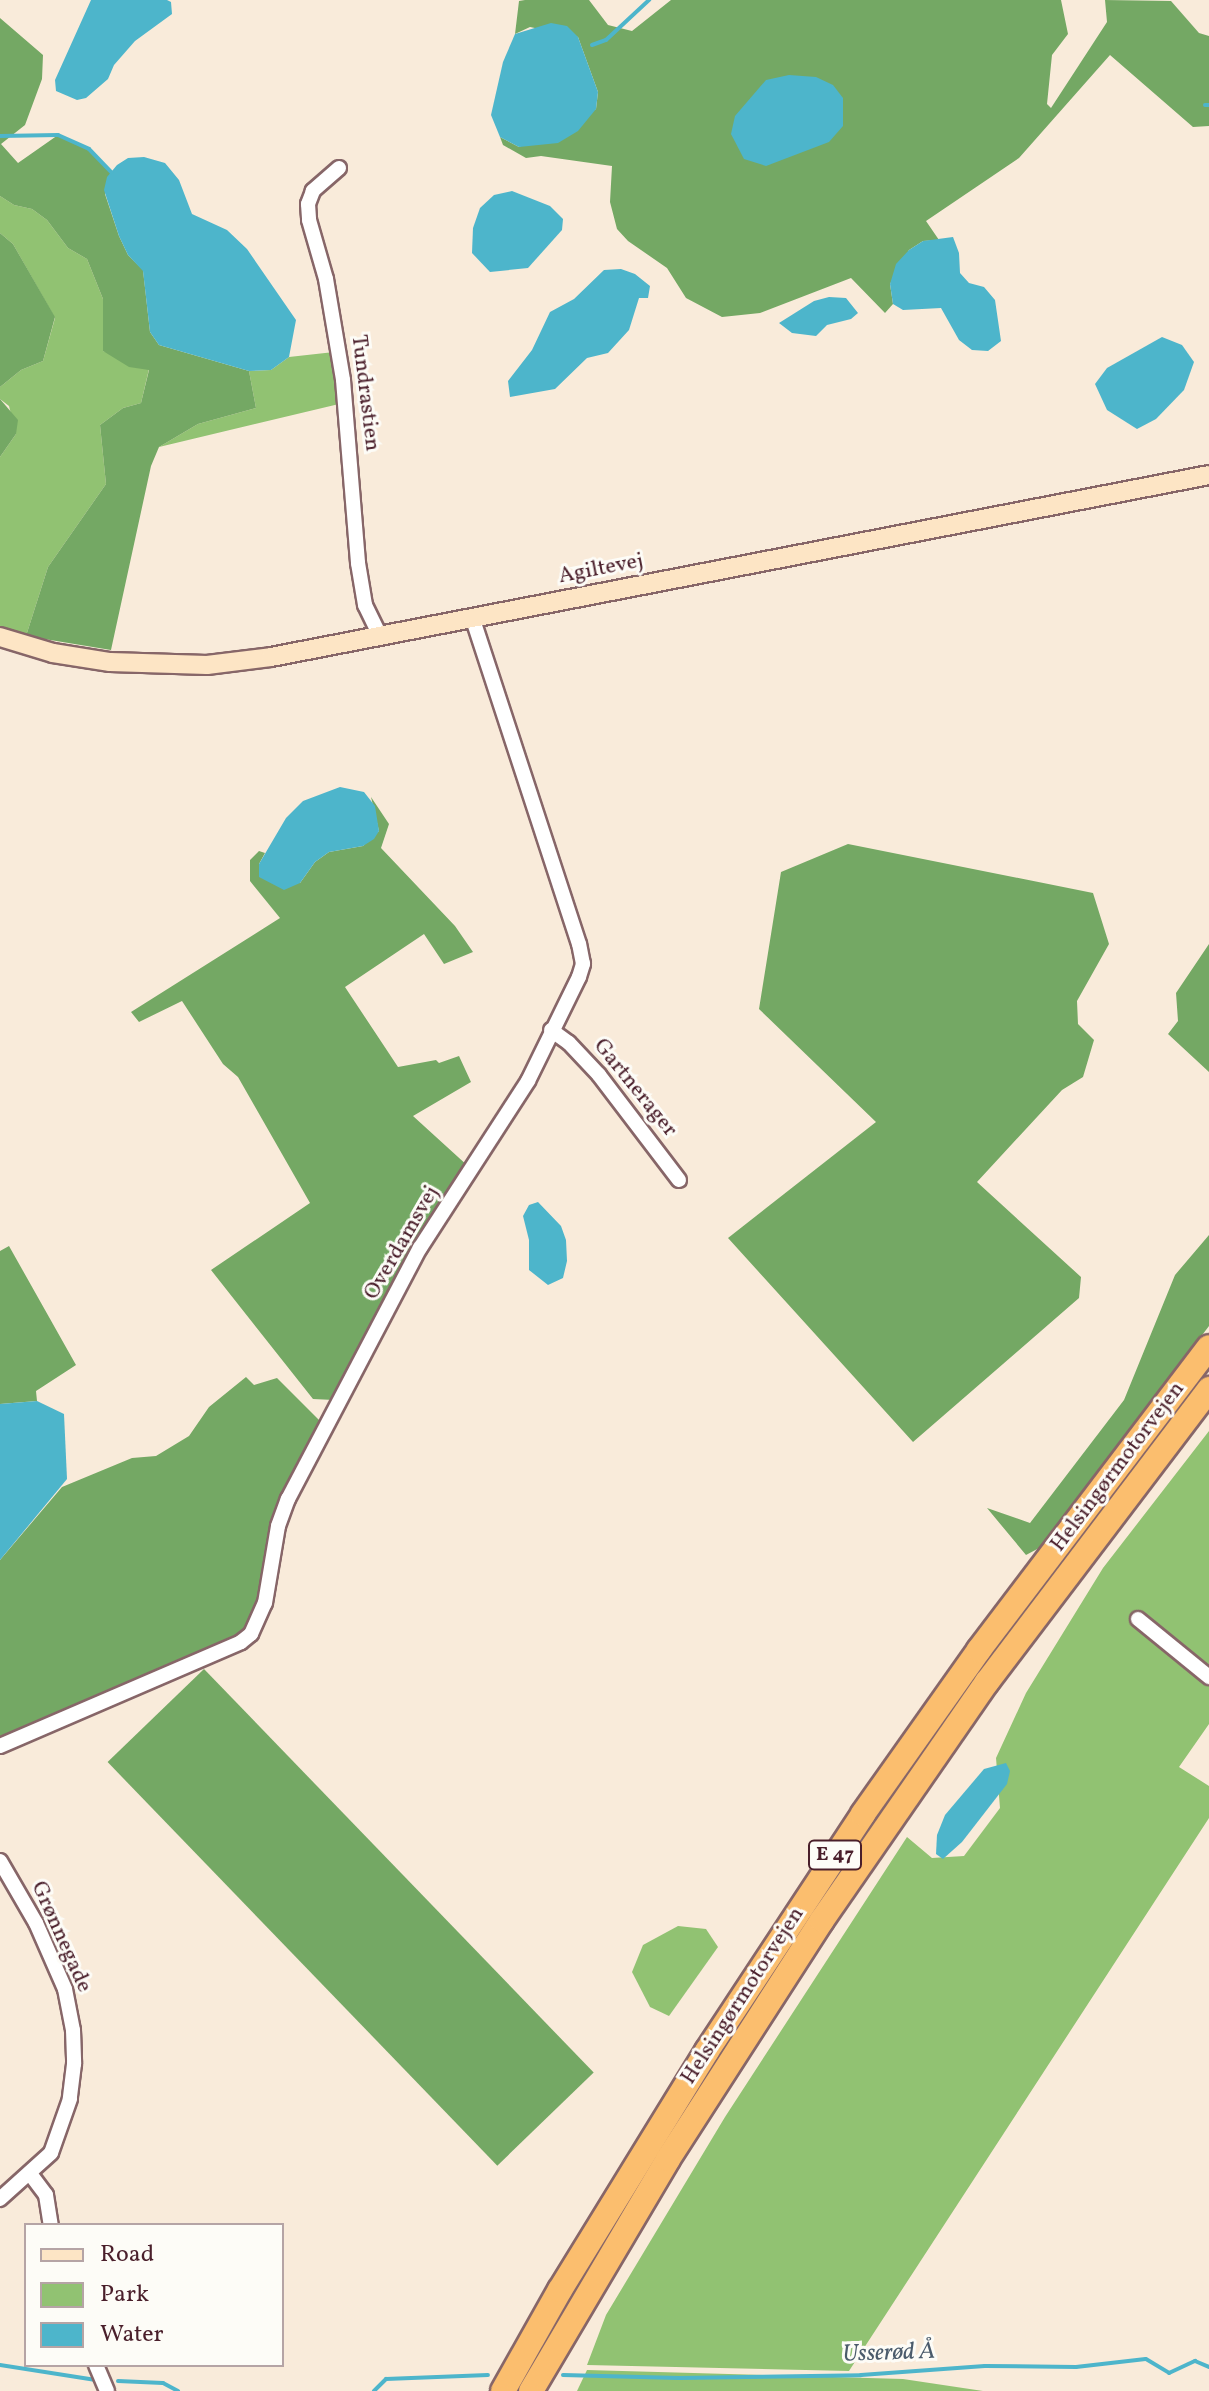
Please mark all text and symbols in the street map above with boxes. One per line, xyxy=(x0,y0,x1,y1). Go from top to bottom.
street label: Tundrastien xyxy=(345,333,385,453)
street label: Agiltevej xyxy=(556,548,646,590)
street label: Gartnerager xyxy=(587,1034,683,1142)
street label: Overdamsvej xyxy=(359,1181,445,1305)
street label: Helsingørmotorvejen xyxy=(1045,1377,1191,1557)
road number: E 47 xyxy=(807,1839,863,1871)
street label: Grønnegade xyxy=(25,1877,97,1997)
street label: Helsingørmotorvejen xyxy=(676,1902,810,2090)
legend xyxy=(24,2223,284,2367)
text: Road xyxy=(100,2238,154,2272)
text: Park xyxy=(100,2278,149,2312)
text: Water xyxy=(100,2318,164,2352)
water label: Usserød Å xyxy=(842,2338,936,2370)

